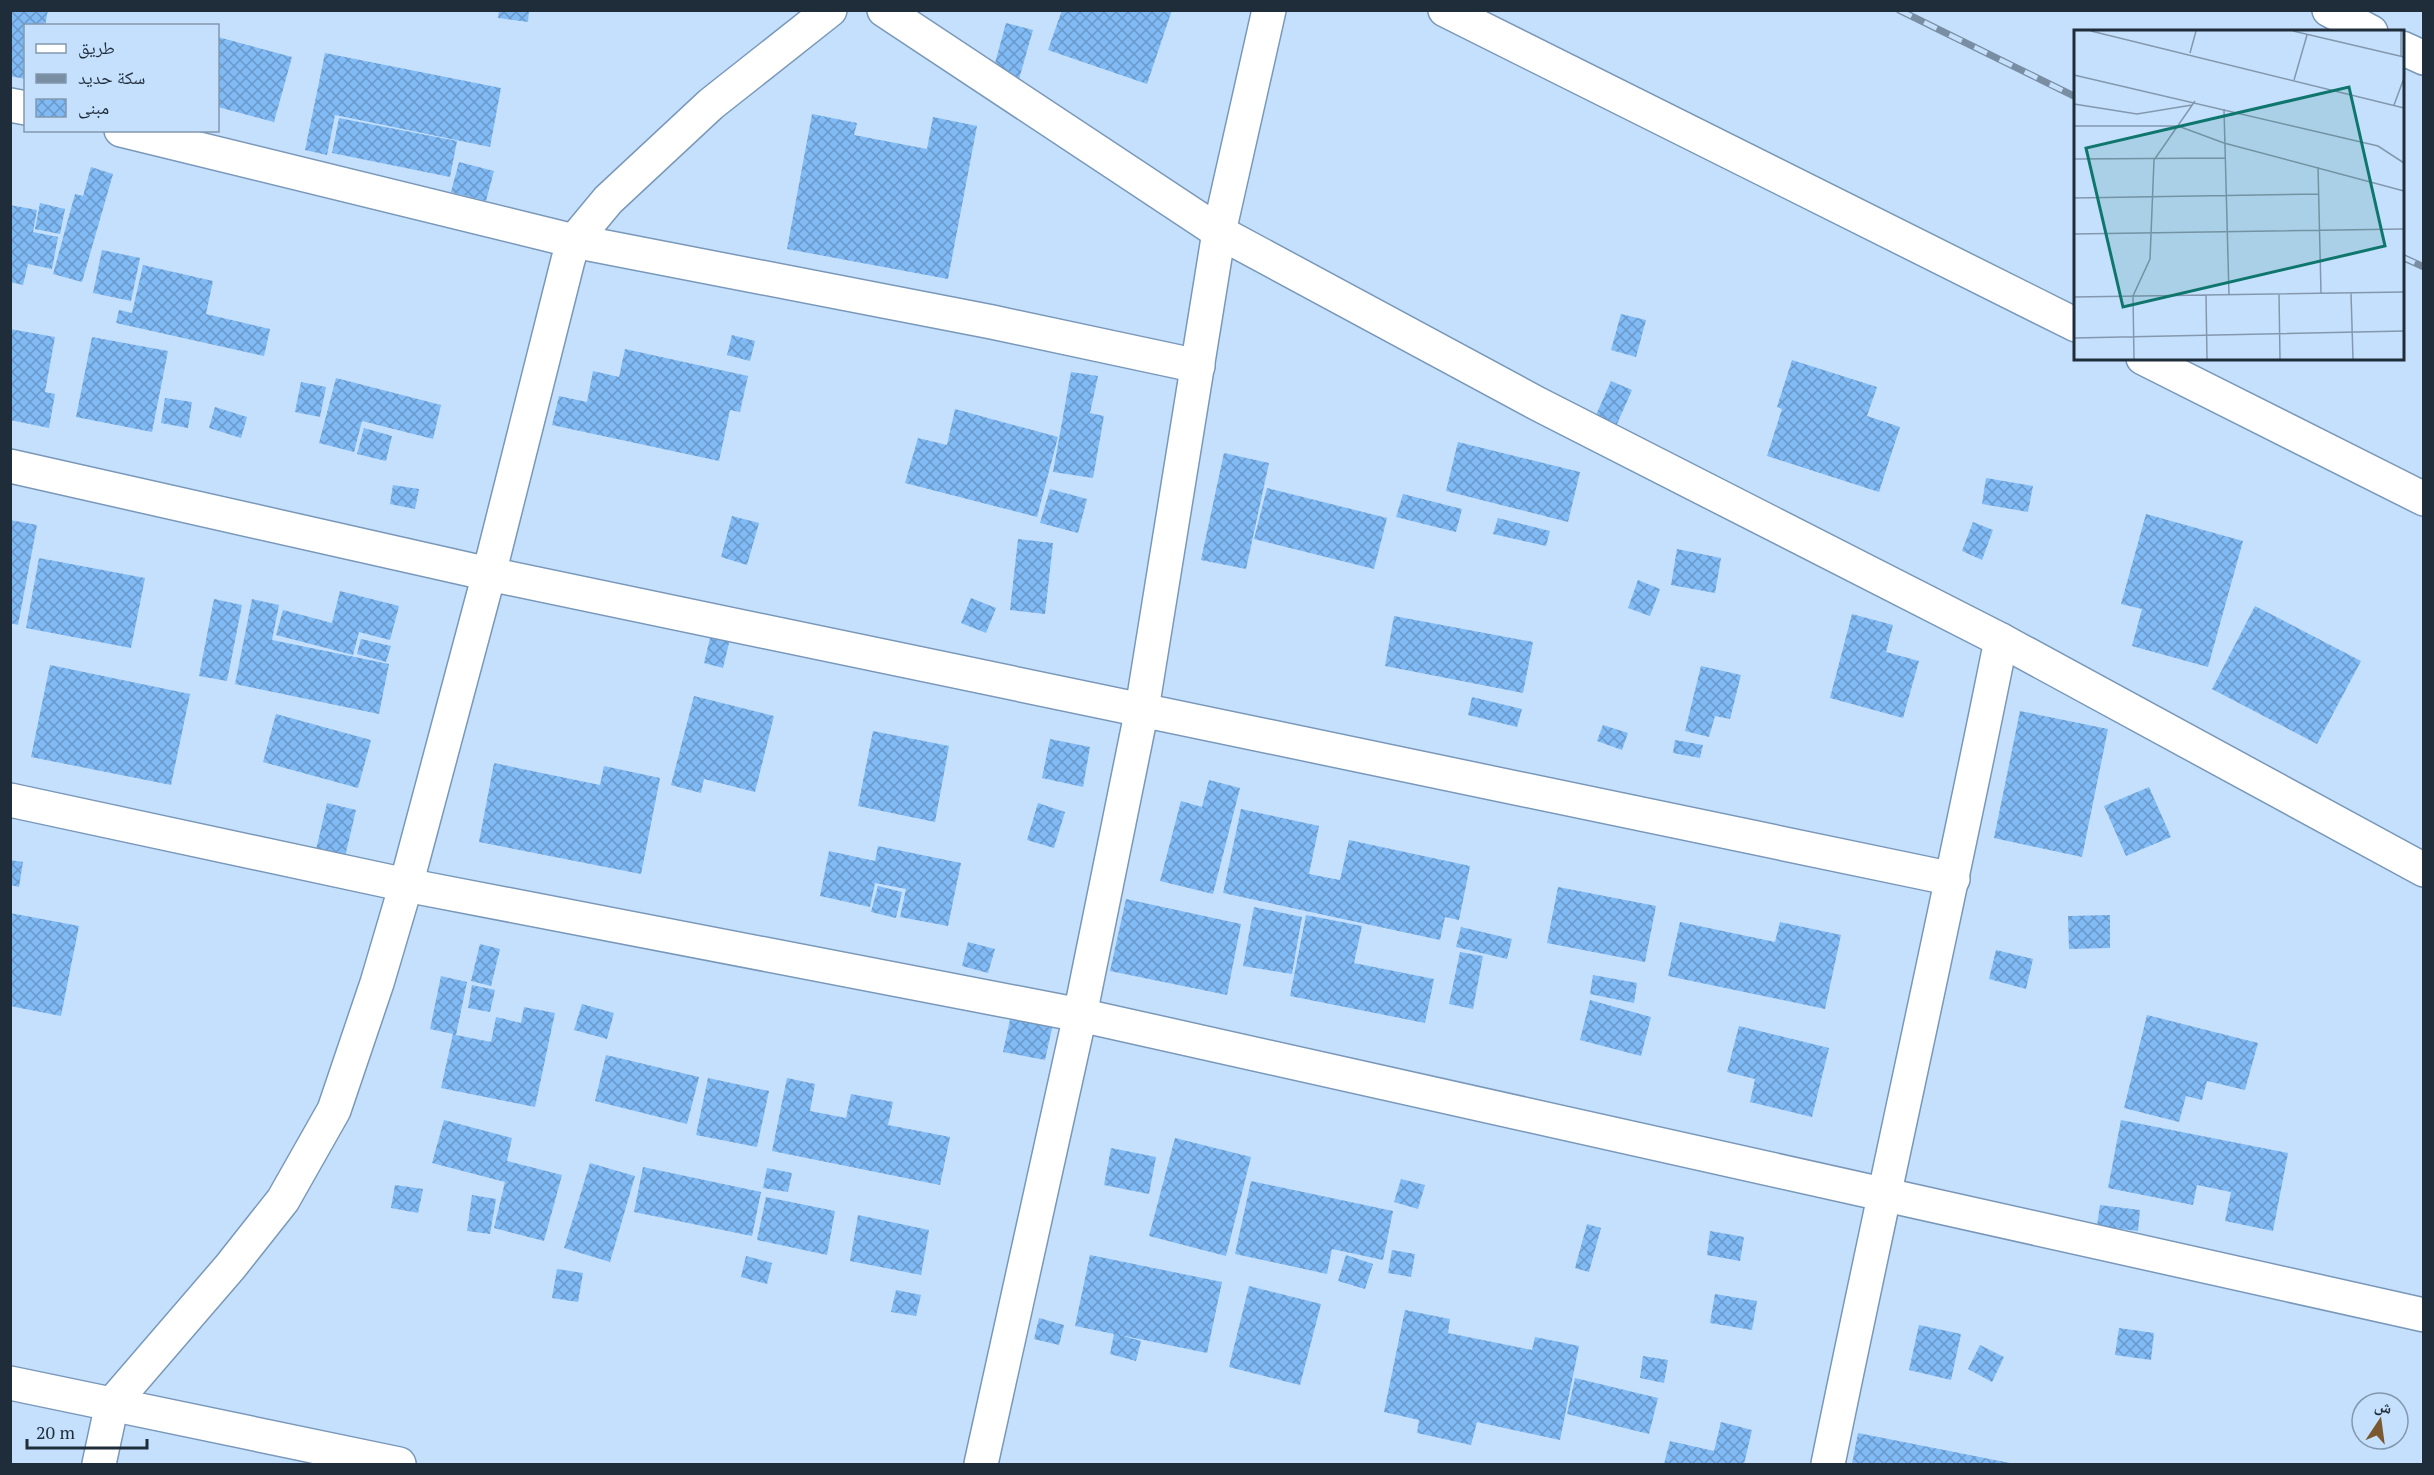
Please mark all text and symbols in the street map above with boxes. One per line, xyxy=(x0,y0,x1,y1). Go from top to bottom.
legend xyxy=(24,24,219,132)
inset map xyxy=(2074,30,2404,360)
text: طريق xyxy=(78,35,115,59)
text: سكة حديد xyxy=(78,65,145,89)
text: مبنى xyxy=(78,95,109,119)
north arrow xyxy=(2350,1391,2410,1451)
text: ش xyxy=(2373,1394,2394,1419)
scale bar xyxy=(27,1412,147,1450)
text: 20 m xyxy=(36,1420,76,1444)

